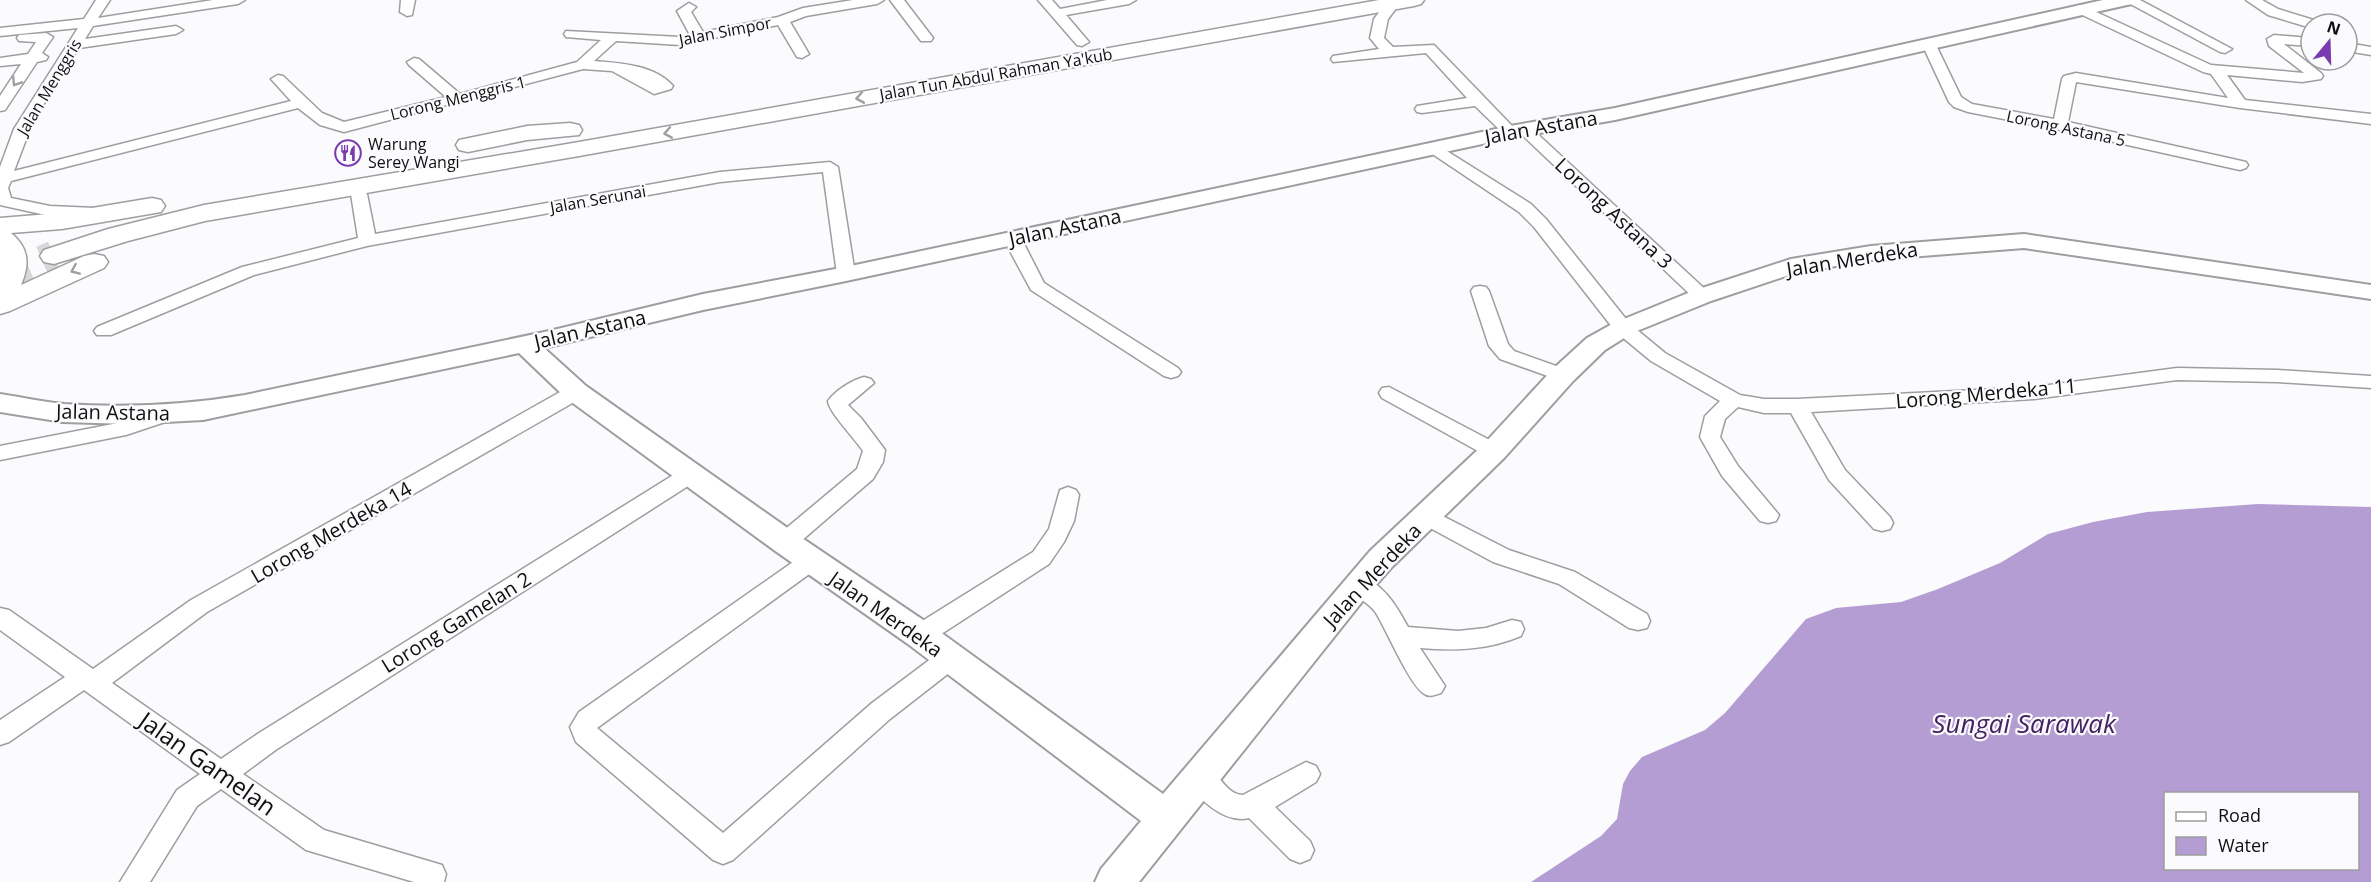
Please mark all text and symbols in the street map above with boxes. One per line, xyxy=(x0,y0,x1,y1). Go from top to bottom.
street label: Jalan Simpor xyxy=(675,11,774,51)
north arrow xyxy=(2299,12,2359,72)
text: N xyxy=(2324,15,2344,40)
street label: Jalan Menggris xyxy=(11,35,86,141)
street label: Jalan Tun Abdul Rahman Ya'kub xyxy=(876,43,1114,106)
street label: Lorong Menggris 1 xyxy=(388,71,528,125)
one-way arrow xyxy=(12,75,23,86)
one-way arrow xyxy=(855,91,865,104)
street label: Jalan Astana xyxy=(1481,104,1599,151)
street label: Lorong Astana 5 xyxy=(2004,105,2128,151)
one-way arrow xyxy=(663,126,673,139)
place label: Warung Serey Wangi xyxy=(368,133,460,173)
restaurant icon: Warung Serey Wangi xyxy=(333,138,363,168)
street label: Lorong Astana 3 xyxy=(1549,151,1679,275)
street label: Jalan Serunai xyxy=(546,180,648,219)
street label: Jalan Astana xyxy=(1005,202,1124,252)
street label: Jalan Merdeka xyxy=(1782,235,1920,283)
one-way arrow xyxy=(70,263,81,275)
street label: Jalan Astana xyxy=(530,303,649,355)
street label: Lorong Merdeka 11 xyxy=(1894,372,2078,414)
street label: Jalan Astana xyxy=(54,397,170,426)
street label: Lorong Merdeka 14 xyxy=(246,475,417,589)
street label: Jalan Merdeka xyxy=(1316,517,1427,634)
street label: Jalan Merdeka xyxy=(822,564,948,663)
street label: Lorong Gamelan 2 xyxy=(376,565,536,679)
street label: Jalan Gamelan xyxy=(131,702,283,823)
water label: Sungai Sarawak xyxy=(1932,705,2117,741)
legend xyxy=(2164,792,2359,870)
text: Road xyxy=(2218,803,2261,827)
text: Water xyxy=(2218,833,2269,857)

